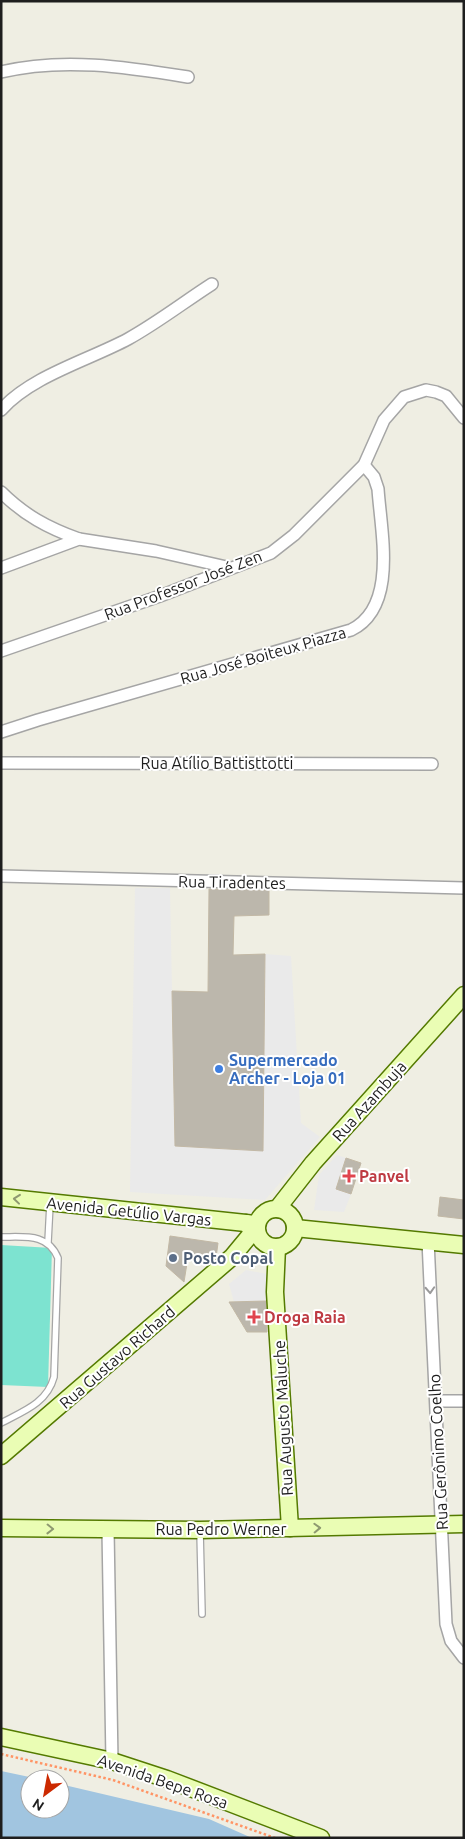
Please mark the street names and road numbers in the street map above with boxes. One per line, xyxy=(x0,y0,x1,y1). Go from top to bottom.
street label: Rua Professor José Zen xyxy=(102,547,264,623)
street label: Rua José Boiteux Piazza xyxy=(178,623,348,687)
street label: Rua Atílio Battisttotti xyxy=(141,754,293,772)
street label: Rua Tiradentes xyxy=(178,872,286,892)
street label: Rua Azambuja xyxy=(328,1057,410,1145)
street label: Avenida Getúlio Vargas xyxy=(46,1193,212,1229)
street label: Rua Gustavo Richard xyxy=(56,1302,178,1412)
street label: Rua Augusto Maluche xyxy=(270,1340,296,1496)
street label: Rua Gerônimo Coelho xyxy=(425,1373,451,1531)
street label: Rua Pedro Werner xyxy=(156,1520,287,1538)
street label: Avenida Bepe Rosa xyxy=(96,1750,230,1812)

